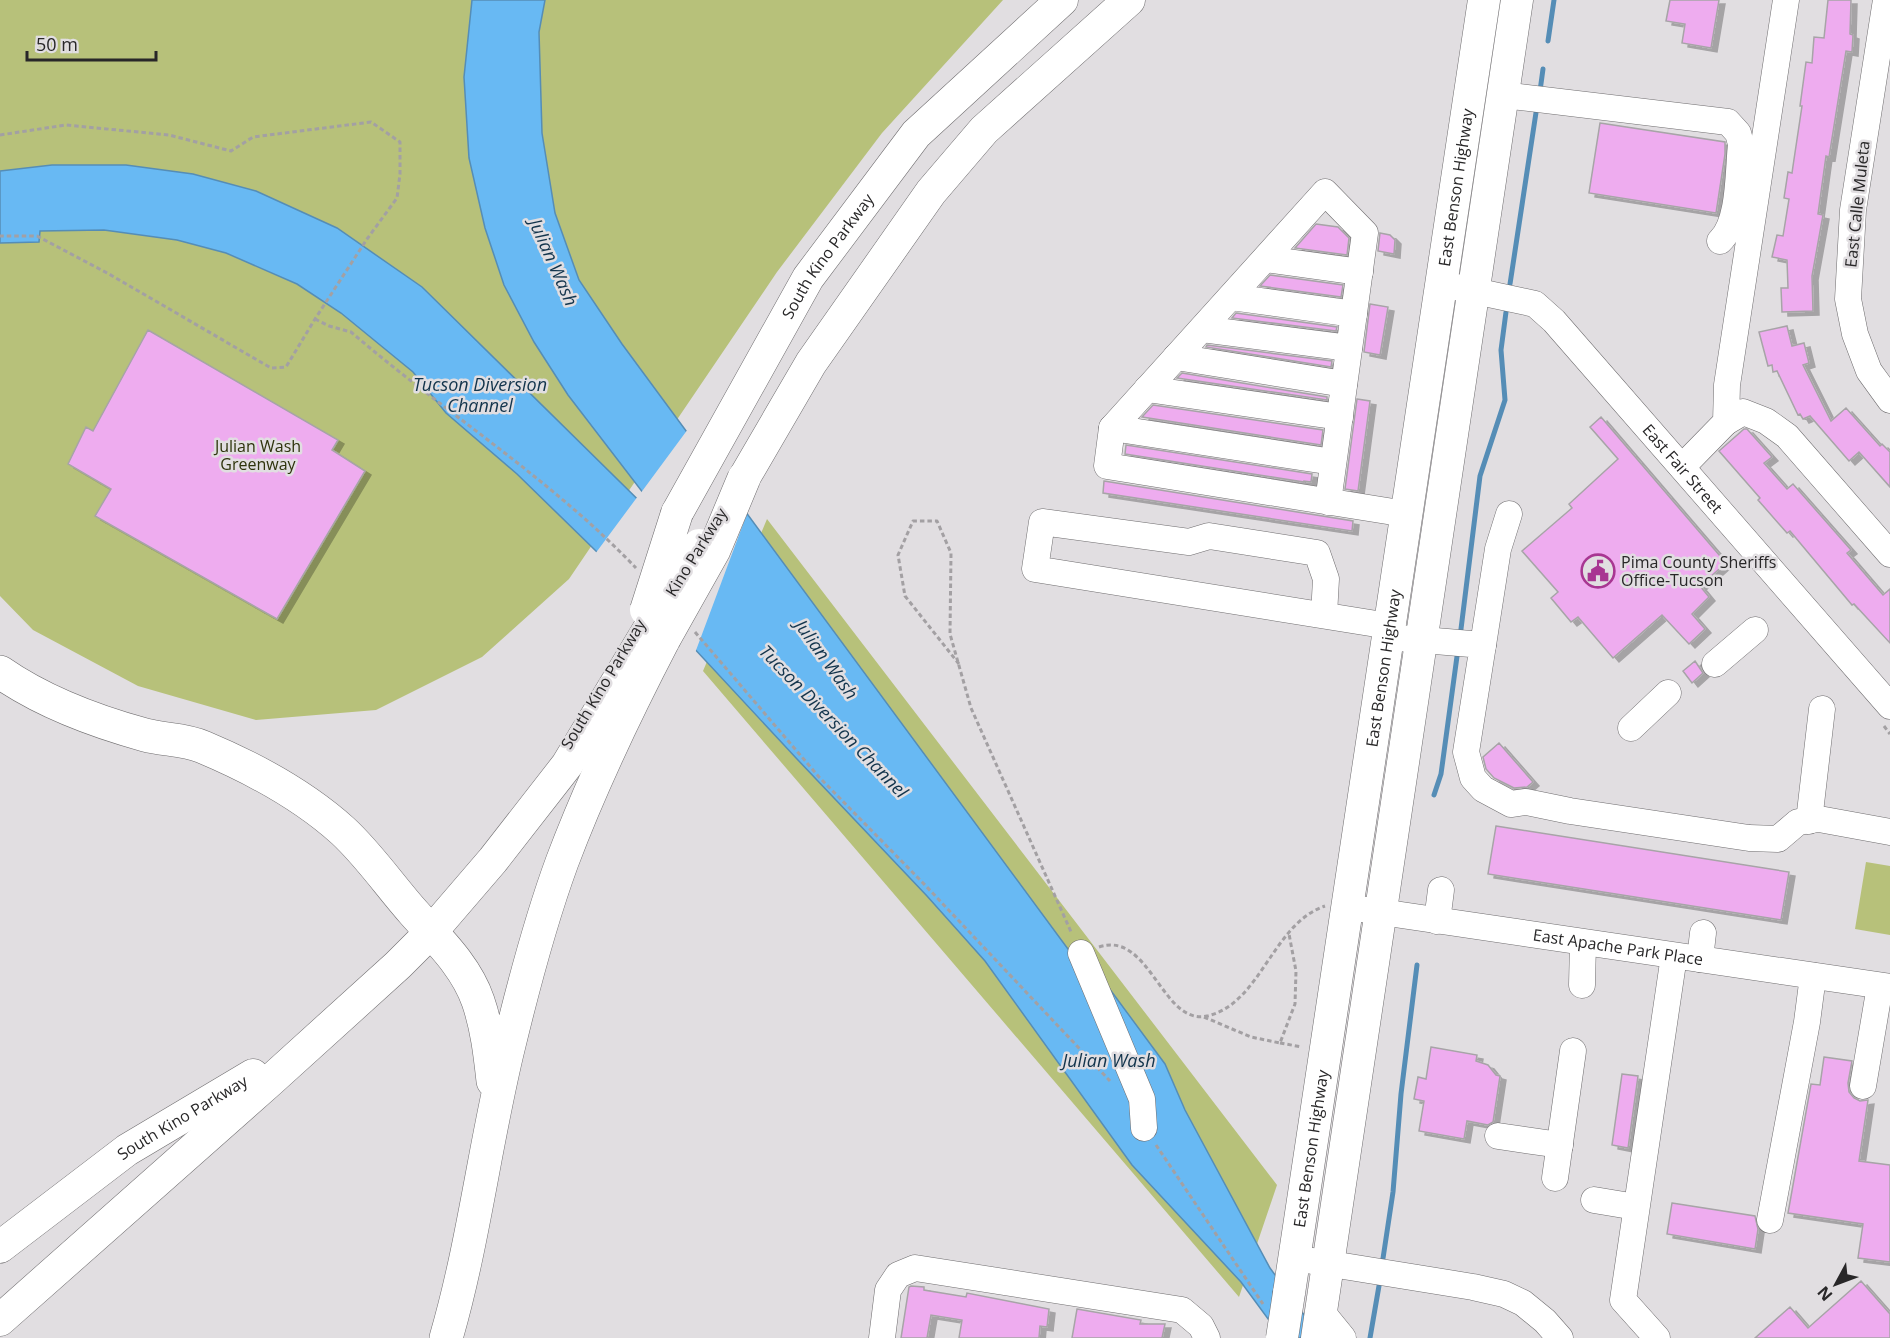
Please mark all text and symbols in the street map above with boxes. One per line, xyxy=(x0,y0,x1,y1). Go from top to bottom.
scale bar xyxy=(27,24,156,62)
text: 50 m xyxy=(36,32,78,56)
street label: East Benson Highway xyxy=(1433,106,1479,268)
street label: East Calle Muleta xyxy=(1839,140,1875,268)
street label: South Kino Parkway xyxy=(776,188,879,323)
water label: Julian Wash xyxy=(523,212,584,309)
water label: Tucson Diversion Channel xyxy=(413,372,547,417)
street label: East Fair Street xyxy=(1638,419,1728,518)
park label: Julian Wash Greenway xyxy=(213,435,301,475)
street label: Kino Parkway xyxy=(660,503,732,600)
place label: Pima County Sheriffs Office-Tucson xyxy=(1621,551,1776,591)
public building icon: Pima County Sheriffs Office-Tucson xyxy=(1580,553,1616,589)
street label: East Benson Highway xyxy=(1360,587,1406,748)
water label: Julian Wash xyxy=(788,612,864,704)
street label: South Kino Parkway xyxy=(555,614,651,753)
water label: Tucson Diversion Channel xyxy=(754,639,914,803)
street label: East Apache Park Place xyxy=(1532,924,1705,970)
water label: Julian Wash xyxy=(1059,1048,1156,1072)
street label: East Benson Highway xyxy=(1288,1067,1334,1229)
street label: South Kino Parkway xyxy=(112,1069,252,1165)
north arrow xyxy=(1806,1254,1866,1314)
text: N xyxy=(1812,1282,1837,1306)

